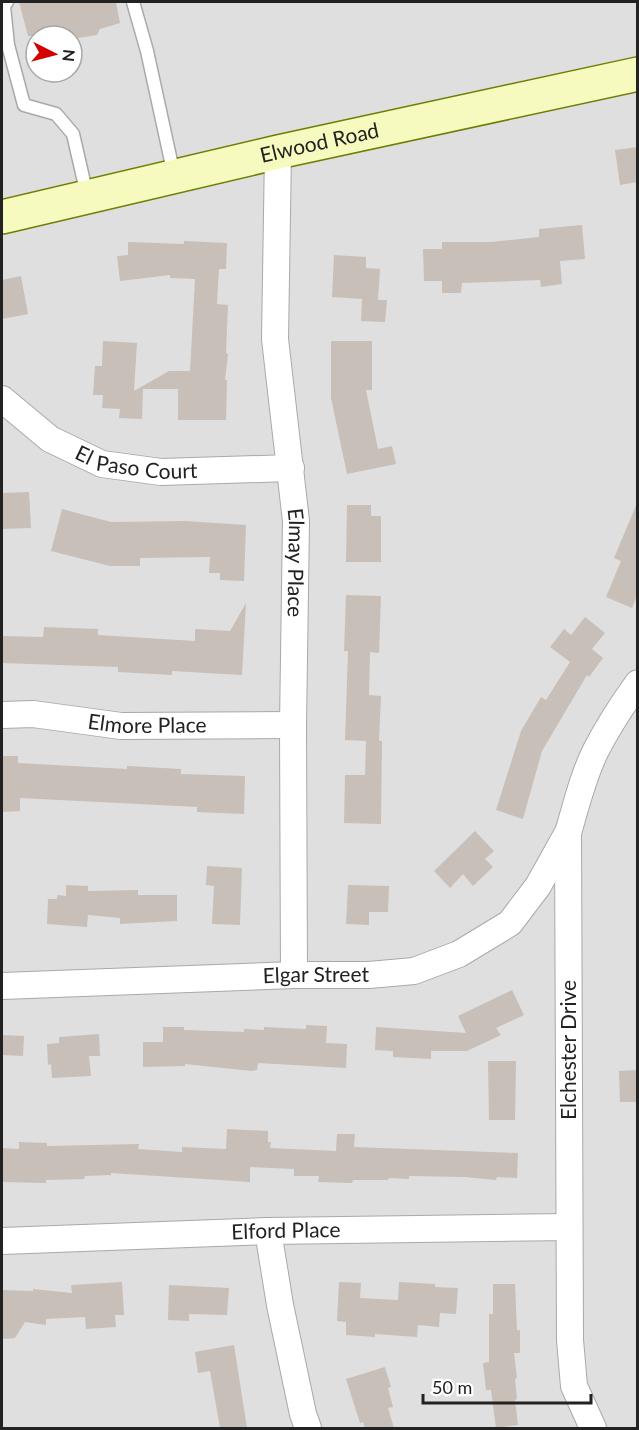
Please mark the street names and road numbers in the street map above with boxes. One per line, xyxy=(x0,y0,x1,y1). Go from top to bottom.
street label: Elwood Road xyxy=(257,117,381,167)
street label: El Paso Court xyxy=(72,439,198,483)
street label: Elmay Place xyxy=(284,507,310,618)
street label: Elmore Place xyxy=(87,708,207,737)
street label: Elgar Street xyxy=(262,961,369,987)
street label: Elchester Drive xyxy=(555,980,580,1120)
street label: Elford Place xyxy=(231,1216,341,1243)

